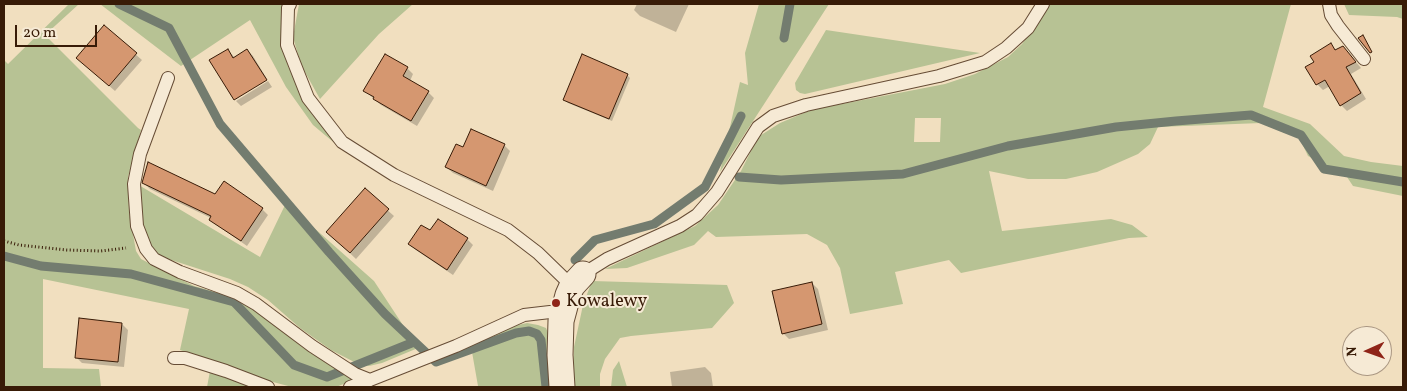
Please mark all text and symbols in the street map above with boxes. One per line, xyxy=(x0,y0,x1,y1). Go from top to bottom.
scale bar xyxy=(18,15,100,47)
text: 20 m xyxy=(23,23,56,44)
place label: Kowalewy xyxy=(566,292,647,314)
marker: Kowalewy xyxy=(550,297,562,309)
north arrow xyxy=(1342,326,1392,376)
text: N xyxy=(1343,346,1362,357)

